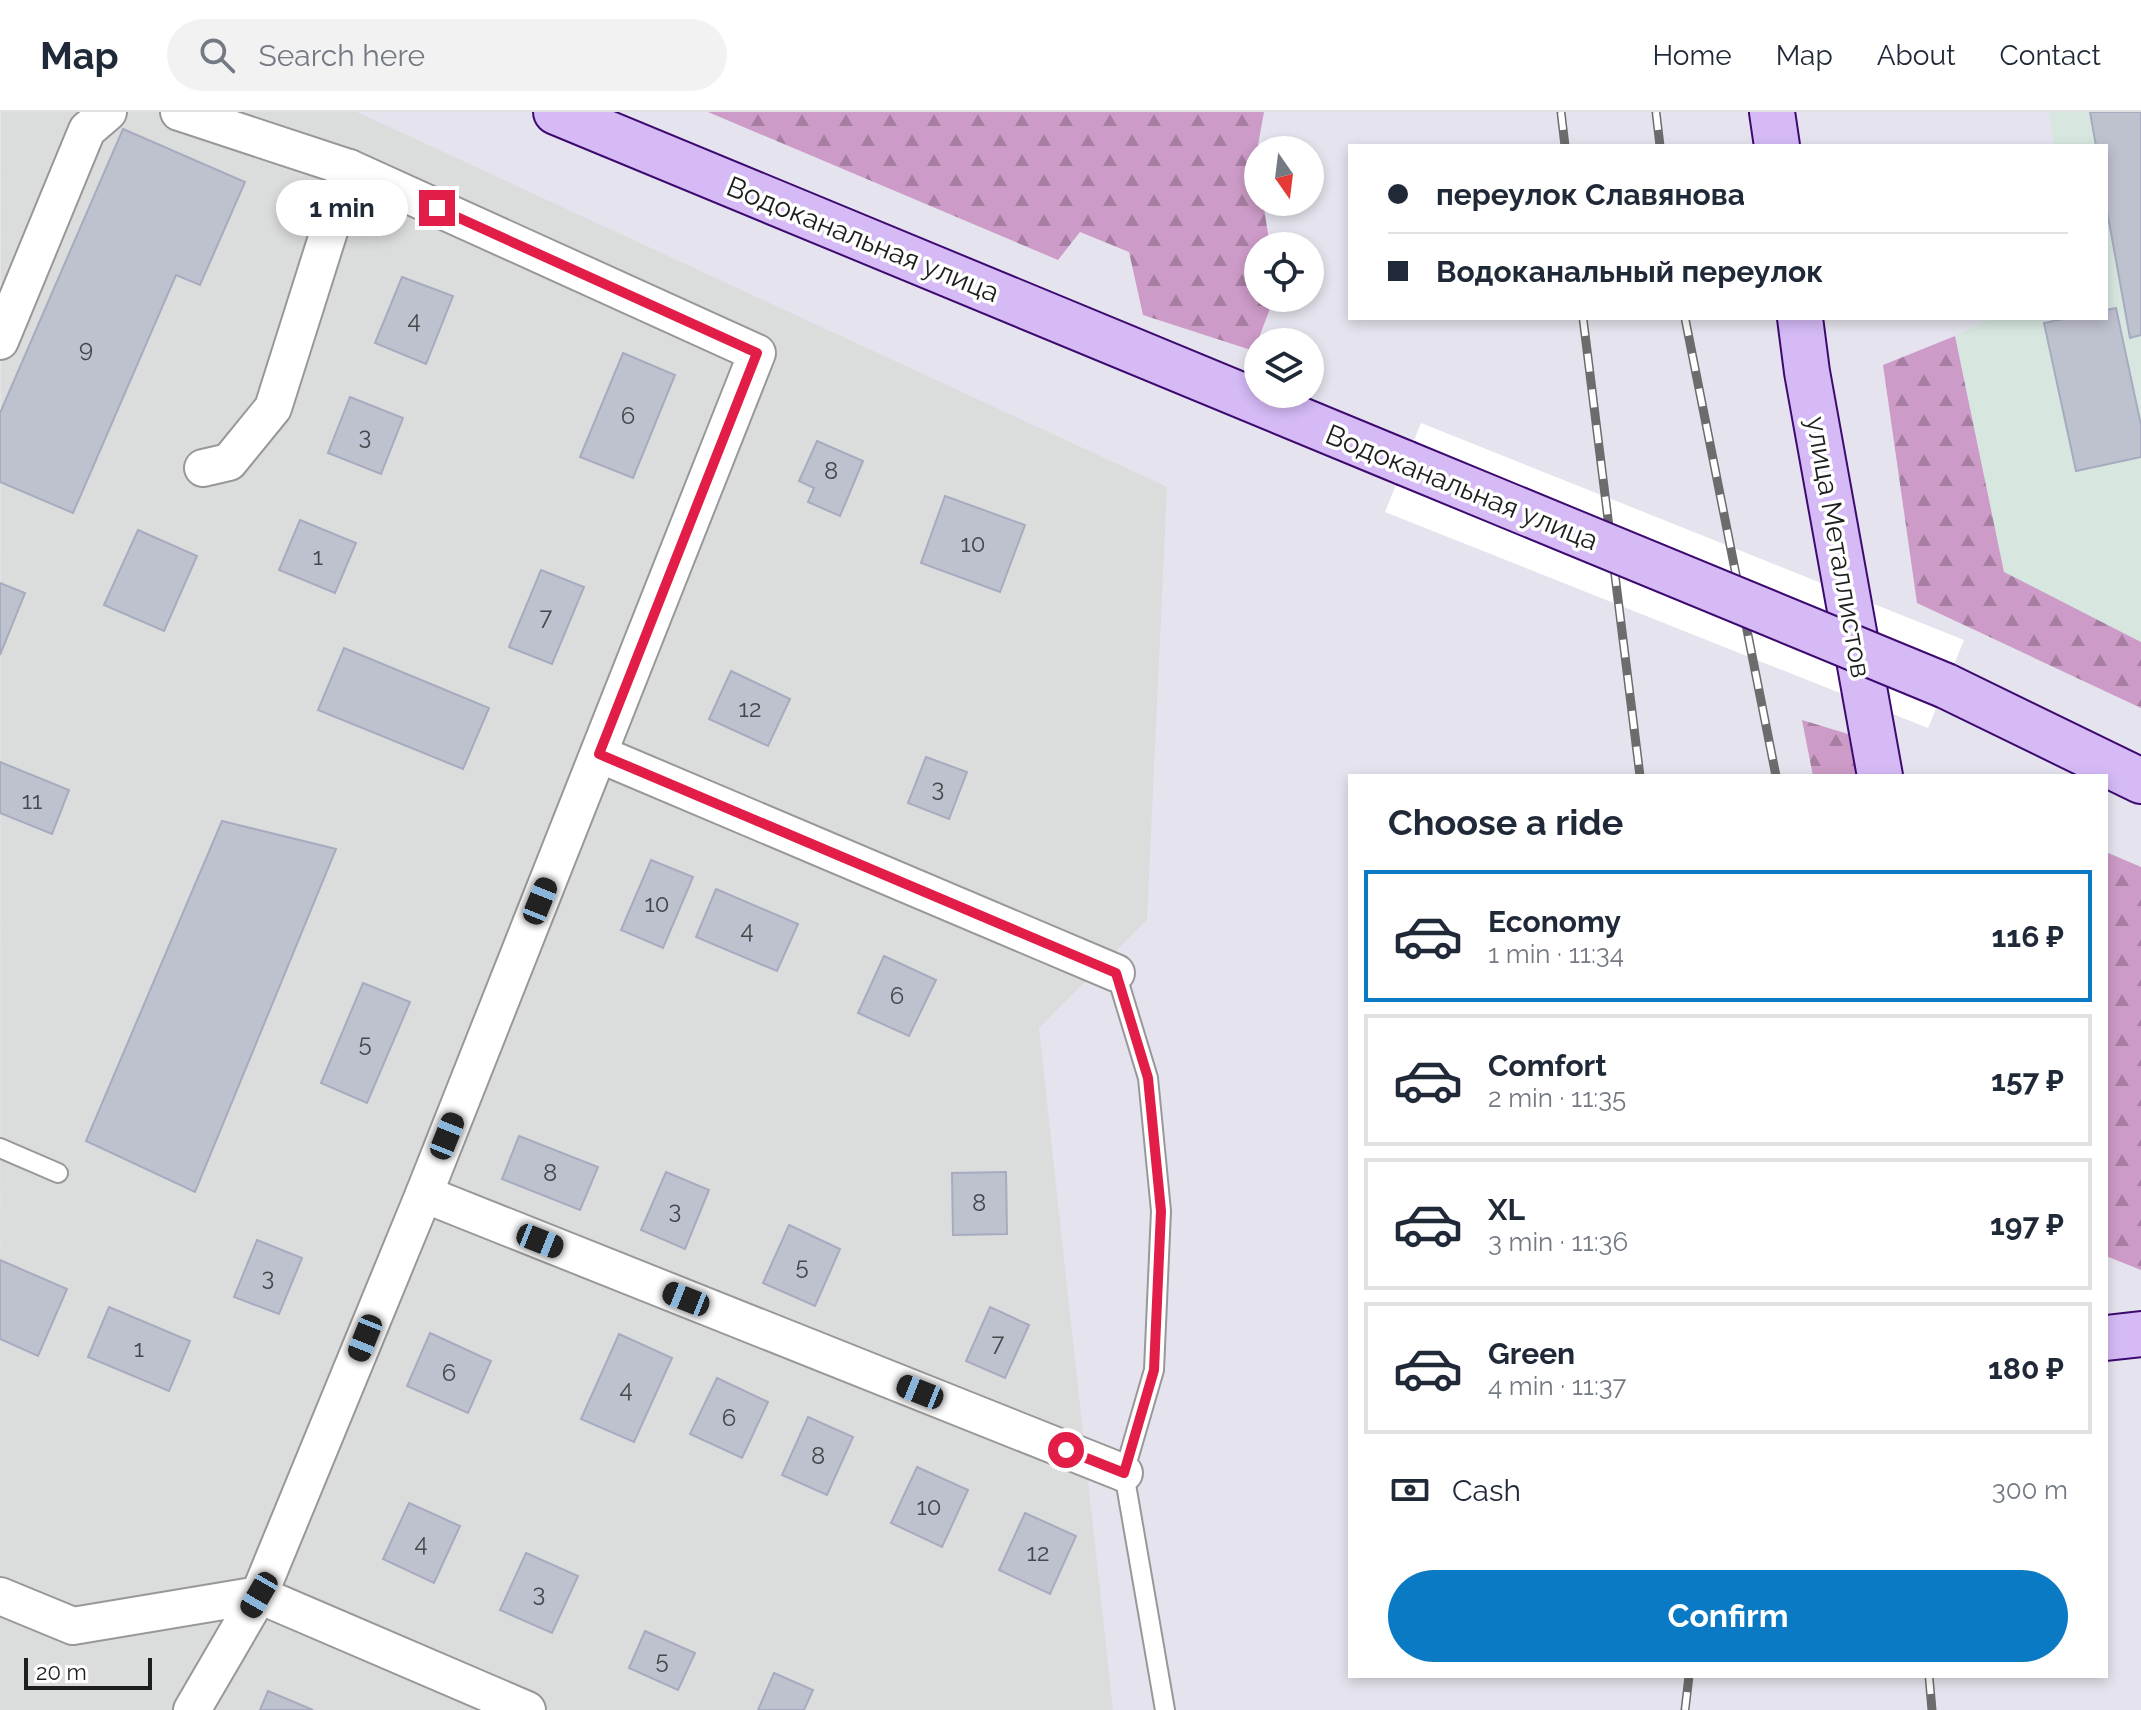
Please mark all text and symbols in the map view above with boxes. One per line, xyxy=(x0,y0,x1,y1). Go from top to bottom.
search box xyxy=(167,19,727,91)
text: Map xyxy=(40,33,119,78)
icon: search xyxy=(195,33,239,77)
text: Search here xyxy=(259,38,425,73)
text: Home xyxy=(1652,39,1732,72)
text: Map xyxy=(1776,39,1833,72)
text: About xyxy=(1877,39,1956,72)
text: Contact xyxy=(2000,39,2101,72)
north arrow xyxy=(1244,136,1324,216)
map controls xyxy=(1244,136,1324,408)
street label: Водоканальная улица xyxy=(722,170,1004,309)
text: переулок Славянова xyxy=(1436,177,1745,212)
callout: 1 min xyxy=(277,180,409,236)
route end xyxy=(419,190,455,226)
text: 1 min xyxy=(309,193,375,223)
button: locate xyxy=(1244,232,1324,312)
text: Водоканальный переулок xyxy=(1436,254,1823,289)
house number: 4 xyxy=(407,305,421,334)
button: layers xyxy=(1244,328,1324,408)
house number: 9 xyxy=(79,334,93,363)
house number: 6 xyxy=(621,401,635,430)
street label: улица Металлистов xyxy=(1799,414,1878,680)
street label: Водоканальная улица xyxy=(1321,418,1603,557)
house number: 3 xyxy=(359,421,371,450)
house number: 8 xyxy=(824,456,838,485)
house number: 10 xyxy=(961,529,985,558)
house number: 1 xyxy=(313,542,323,571)
house number: 7 xyxy=(540,602,553,631)
house number: 12 xyxy=(739,694,761,723)
house number: 3 xyxy=(932,773,944,802)
house number: 11 xyxy=(22,786,42,815)
text: Choose a ride xyxy=(1388,801,1623,843)
car xyxy=(520,874,560,928)
house number: 10 xyxy=(645,889,669,918)
icon: car xyxy=(1392,900,1464,972)
text: Economy xyxy=(1488,904,1621,939)
house number: 4 xyxy=(740,915,754,944)
text: 116 ₽ xyxy=(1992,919,2064,954)
text: 1 min · 11:34 xyxy=(1488,939,1624,969)
house number: 6 xyxy=(890,981,904,1010)
house number: 5 xyxy=(358,1028,372,1057)
icon: car xyxy=(1392,1044,1464,1116)
text: Comfort xyxy=(1488,1048,1607,1083)
text: 157 ₽ xyxy=(1991,1063,2064,1098)
text: 2 min · 11:35 xyxy=(1488,1083,1626,1113)
car xyxy=(427,1109,467,1163)
house number: 8 xyxy=(543,1158,557,1187)
house number: 8 xyxy=(972,1188,986,1217)
icon: car xyxy=(1392,1188,1464,1260)
text: XL xyxy=(1488,1192,1525,1227)
house number: 3 xyxy=(669,1195,681,1224)
text: 197 ₽ xyxy=(1990,1207,2064,1242)
car xyxy=(513,1221,567,1261)
text: 3 min · 11:36 xyxy=(1488,1227,1628,1257)
house number: 5 xyxy=(795,1251,809,1280)
house number: 3 xyxy=(262,1262,274,1291)
car xyxy=(659,1279,713,1319)
car xyxy=(345,1311,385,1365)
house number: 7 xyxy=(992,1328,1005,1357)
icon: car xyxy=(1392,1332,1464,1404)
house number: 1 xyxy=(134,1334,144,1363)
text: Green xyxy=(1488,1336,1575,1371)
text: 180 ₽ xyxy=(1988,1351,2064,1386)
house number: 6 xyxy=(442,1358,456,1387)
text: 4 min · 11:37 xyxy=(1488,1371,1627,1401)
car xyxy=(893,1372,947,1412)
house number: 4 xyxy=(619,1374,633,1403)
house number: 6 xyxy=(722,1403,736,1432)
route start xyxy=(1048,1432,1084,1468)
house number: 8 xyxy=(811,1441,825,1470)
icon: cash xyxy=(1388,1468,1432,1512)
text: Cash xyxy=(1452,1473,1521,1508)
text: 300 m xyxy=(1992,1475,2068,1505)
house number: 10 xyxy=(917,1492,941,1521)
house number: 4 xyxy=(414,1528,428,1557)
house number: 12 xyxy=(1027,1538,1049,1567)
car xyxy=(237,1568,281,1622)
button: Confirm xyxy=(1388,1570,2068,1662)
house number: 3 xyxy=(533,1578,545,1607)
house number: 5 xyxy=(655,1645,669,1674)
scale bar xyxy=(24,1654,152,1690)
text: 20 m xyxy=(36,1659,87,1685)

